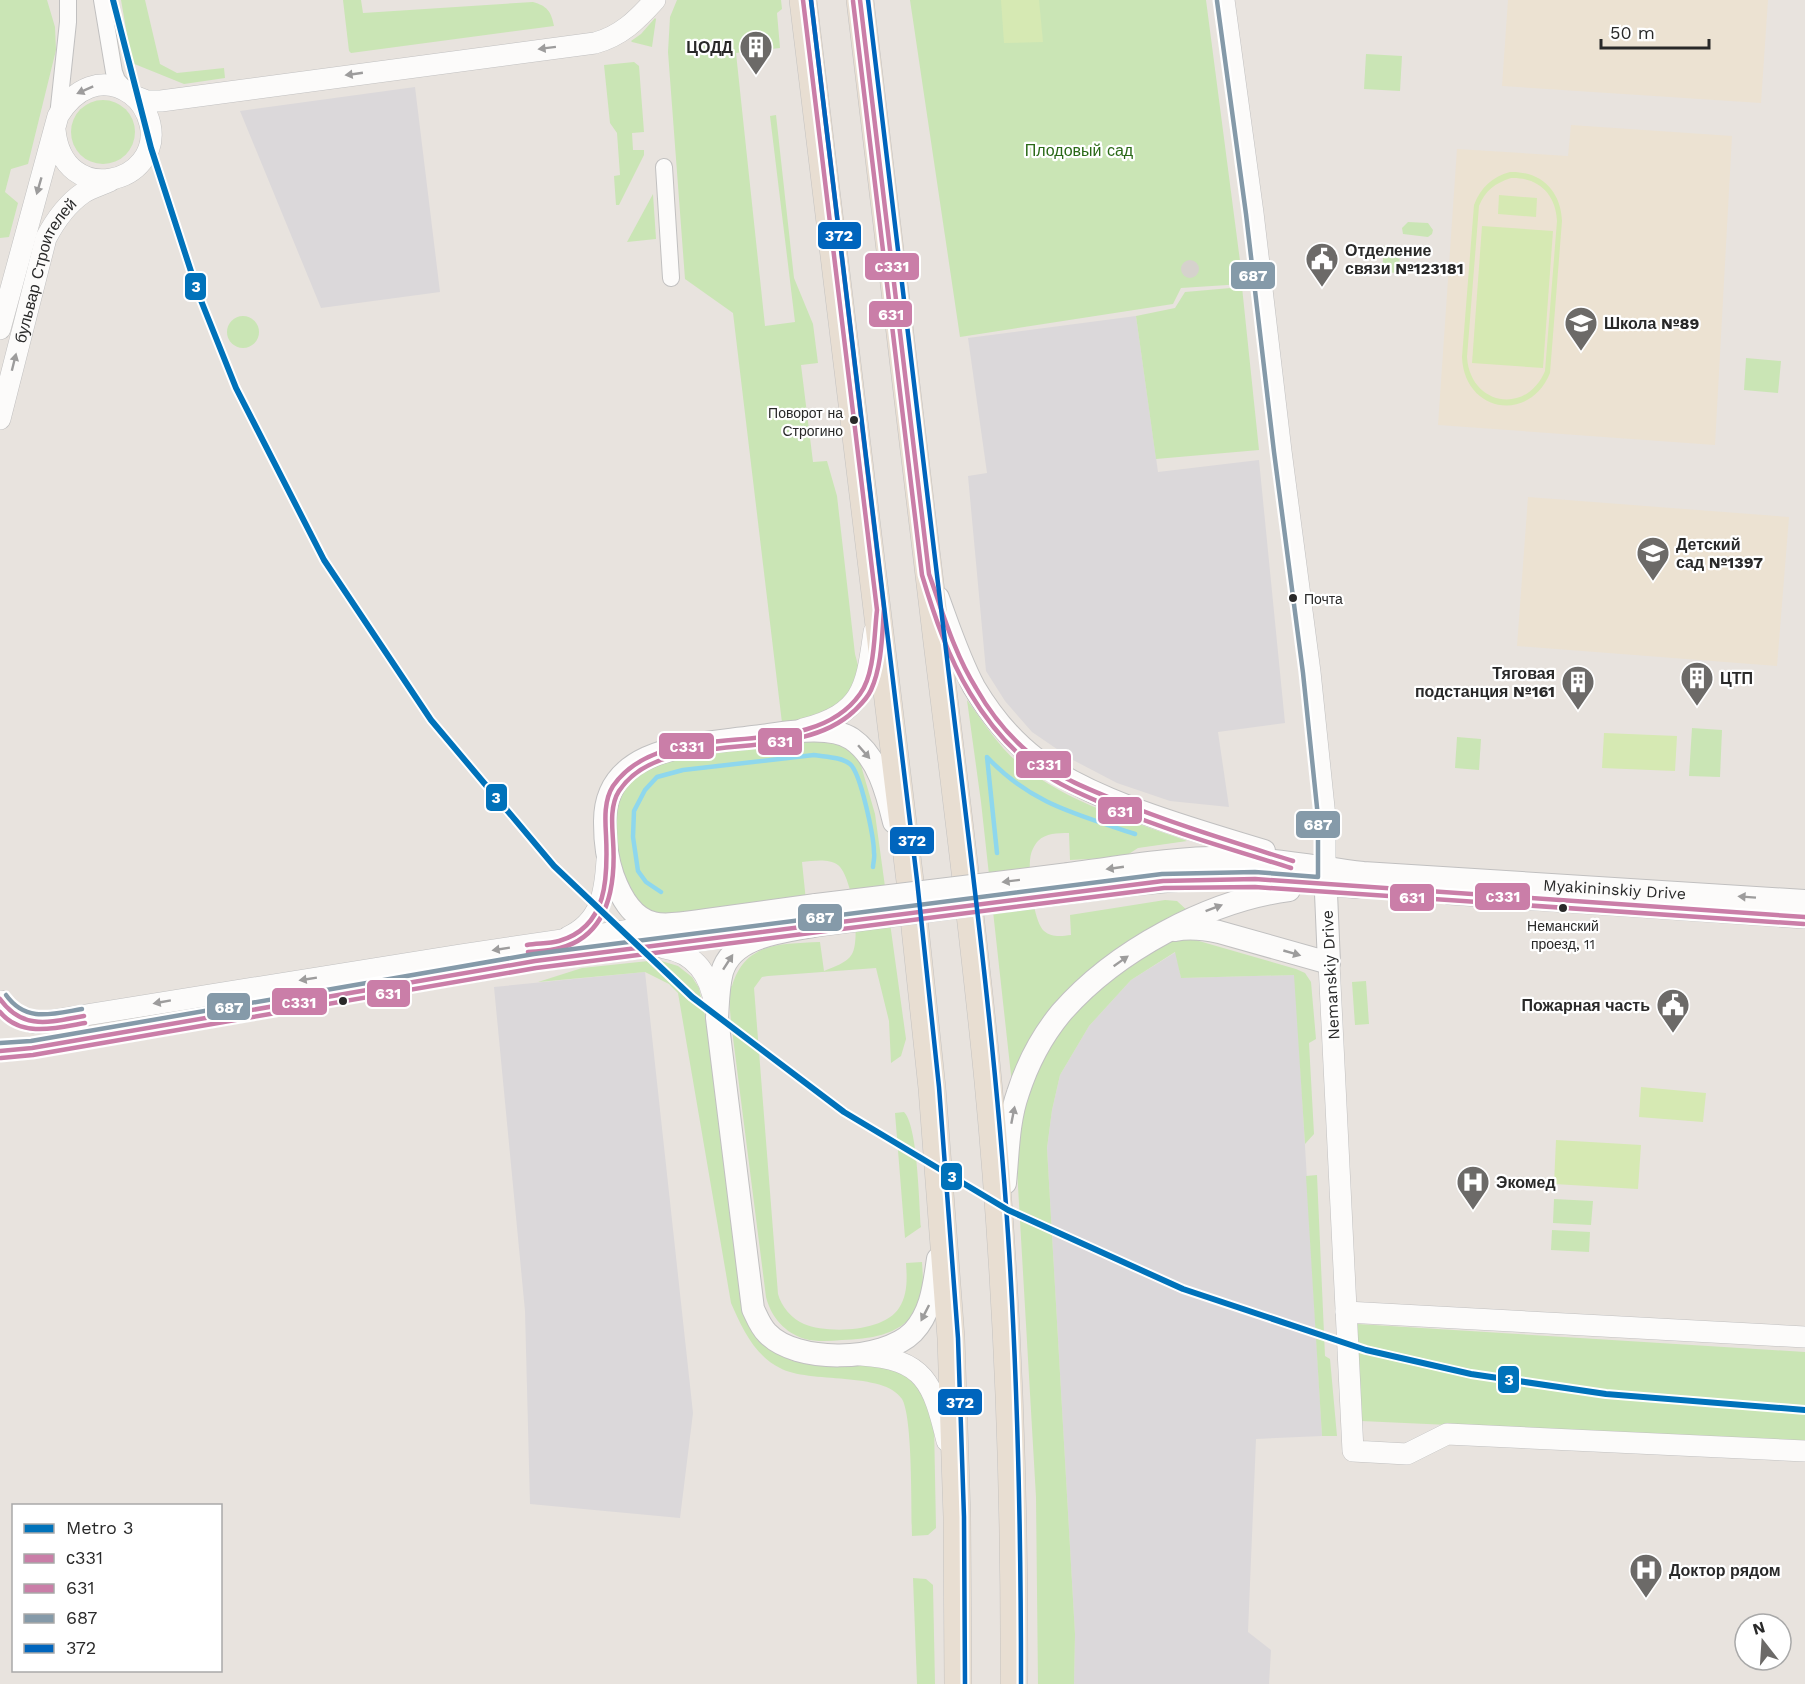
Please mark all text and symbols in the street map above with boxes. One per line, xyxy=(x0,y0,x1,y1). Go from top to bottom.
scale bar xyxy=(1601,12,1709,50)
text: 50 m xyxy=(1610,22,1655,43)
building icon: ЦОДД xyxy=(738,29,774,76)
place label: ЦОДД xyxy=(686,38,734,57)
one-way arrow xyxy=(538,43,557,53)
one-way arrow xyxy=(344,69,363,78)
one-way arrow xyxy=(77,85,94,94)
park label: Плодовый сад xyxy=(1025,141,1134,160)
one-way arrow xyxy=(34,177,43,195)
street label: бульвар Строителей xyxy=(11,194,80,345)
line badge: 372 xyxy=(817,221,862,250)
text: 372 xyxy=(825,226,853,245)
public building icon: Отделение связи №123181 xyxy=(1304,241,1340,288)
place label: Отделение связи №123181 xyxy=(1345,241,1464,278)
line badge: с331 xyxy=(864,252,920,281)
text: с331 xyxy=(875,257,909,276)
line badge: 687 xyxy=(1230,261,1276,290)
text: 687 xyxy=(1238,266,1268,285)
line badge: 3 xyxy=(184,272,207,301)
text: 3 xyxy=(191,277,201,296)
line badge: 631 xyxy=(868,300,913,328)
text: 631 xyxy=(878,305,904,324)
school or university icon: Школа №89 xyxy=(1563,305,1599,352)
place label: Школа №89 xyxy=(1604,314,1700,333)
one-way arrow xyxy=(9,353,19,372)
place label: Поворот на Строгино xyxy=(768,405,843,439)
marker: Поворот на Строгино xyxy=(848,414,860,426)
school or university icon: Детский сад №1397 xyxy=(1635,535,1671,582)
place label: Детский сад №1397 xyxy=(1676,535,1763,572)
place label: Почта xyxy=(1304,591,1343,607)
marker: Почта xyxy=(1287,592,1299,604)
building icon: ЦТП xyxy=(1679,660,1715,707)
place label: Тяговая подстанция №161 xyxy=(1415,664,1555,701)
building icon: Тяговая подстанция №161 xyxy=(1560,664,1596,711)
place label: ЦТП xyxy=(1720,669,1753,688)
line badge: 631 xyxy=(757,727,803,756)
line badge: с331 xyxy=(658,732,715,760)
text: 631 xyxy=(767,732,793,751)
text: с331 xyxy=(670,737,704,756)
one-way arrow xyxy=(857,744,871,759)
line badge: с331 xyxy=(1015,750,1072,779)
text: с331 xyxy=(1027,755,1061,774)
line badge: 3 xyxy=(485,783,508,812)
text: 3 xyxy=(491,788,501,807)
line badge: 631 xyxy=(1097,796,1143,825)
text: 631 xyxy=(1107,802,1133,821)
line badge: 687 xyxy=(1295,810,1341,839)
text: 687 xyxy=(1303,815,1333,834)
line badge: 372 xyxy=(889,826,935,855)
text: 372 xyxy=(898,831,926,850)
one-way arrow xyxy=(1106,863,1125,872)
street label: Myakininskiy Drive xyxy=(1542,875,1687,903)
one-way arrow xyxy=(1002,876,1021,886)
line badge: с331 xyxy=(1474,882,1531,911)
line badge: 631 xyxy=(1389,883,1435,912)
text: с331 xyxy=(1486,887,1520,906)
text: 631 xyxy=(1399,888,1425,907)
one-way arrow xyxy=(1737,892,1756,901)
marker: Неманский проезд, 11 xyxy=(1557,902,1569,914)
line badge: 687 xyxy=(797,903,843,932)
one-way arrow xyxy=(1205,903,1223,913)
text: 687 xyxy=(805,908,835,927)
street label: Nemanskiy Drive xyxy=(1318,910,1343,1040)
place label: Неманский проезд, 11 xyxy=(1527,918,1599,952)
one-way arrow xyxy=(491,944,510,953)
one-way arrow xyxy=(1283,949,1301,958)
one-way arrow xyxy=(722,954,733,970)
one-way arrow xyxy=(1112,955,1128,967)
one-way arrow xyxy=(298,974,317,983)
line badge: 631 xyxy=(366,979,411,1008)
text: 631 xyxy=(375,984,401,1003)
line badge: с331 xyxy=(271,987,328,1016)
public building icon: Пожарная часть xyxy=(1655,987,1691,1034)
line badge: 687 xyxy=(206,992,251,1021)
text: с331 xyxy=(282,993,316,1012)
unlabelled marker xyxy=(337,995,349,1007)
place label: Пожарная часть xyxy=(1521,996,1650,1015)
one-way arrow xyxy=(152,998,171,1007)
text: 687 xyxy=(214,998,244,1017)
one-way arrow xyxy=(1009,1105,1018,1124)
line badge: 3 xyxy=(940,1162,963,1191)
hospital icon: Экомед xyxy=(1455,1164,1491,1211)
text: 3 xyxy=(947,1167,957,1186)
place label: Экомед xyxy=(1496,1173,1556,1192)
one-way arrow xyxy=(920,1304,930,1321)
line badge: 3 xyxy=(1497,1365,1520,1394)
text: 3 xyxy=(1504,1370,1514,1389)
line badge: 372 xyxy=(937,1388,983,1416)
text: 372 xyxy=(946,1393,974,1412)
legend xyxy=(12,1504,222,1672)
text: Metro 3 xyxy=(66,1517,133,1538)
text: с331 xyxy=(66,1547,103,1568)
hospital icon: Доктор рядом xyxy=(1628,1552,1664,1599)
place label: Доктор рядом xyxy=(1669,1561,1781,1580)
text: 631 xyxy=(66,1577,94,1598)
text: 687 xyxy=(66,1607,97,1628)
north arrow xyxy=(1733,1612,1793,1672)
text: N xyxy=(1750,1617,1767,1639)
text: 372 xyxy=(66,1637,96,1658)

